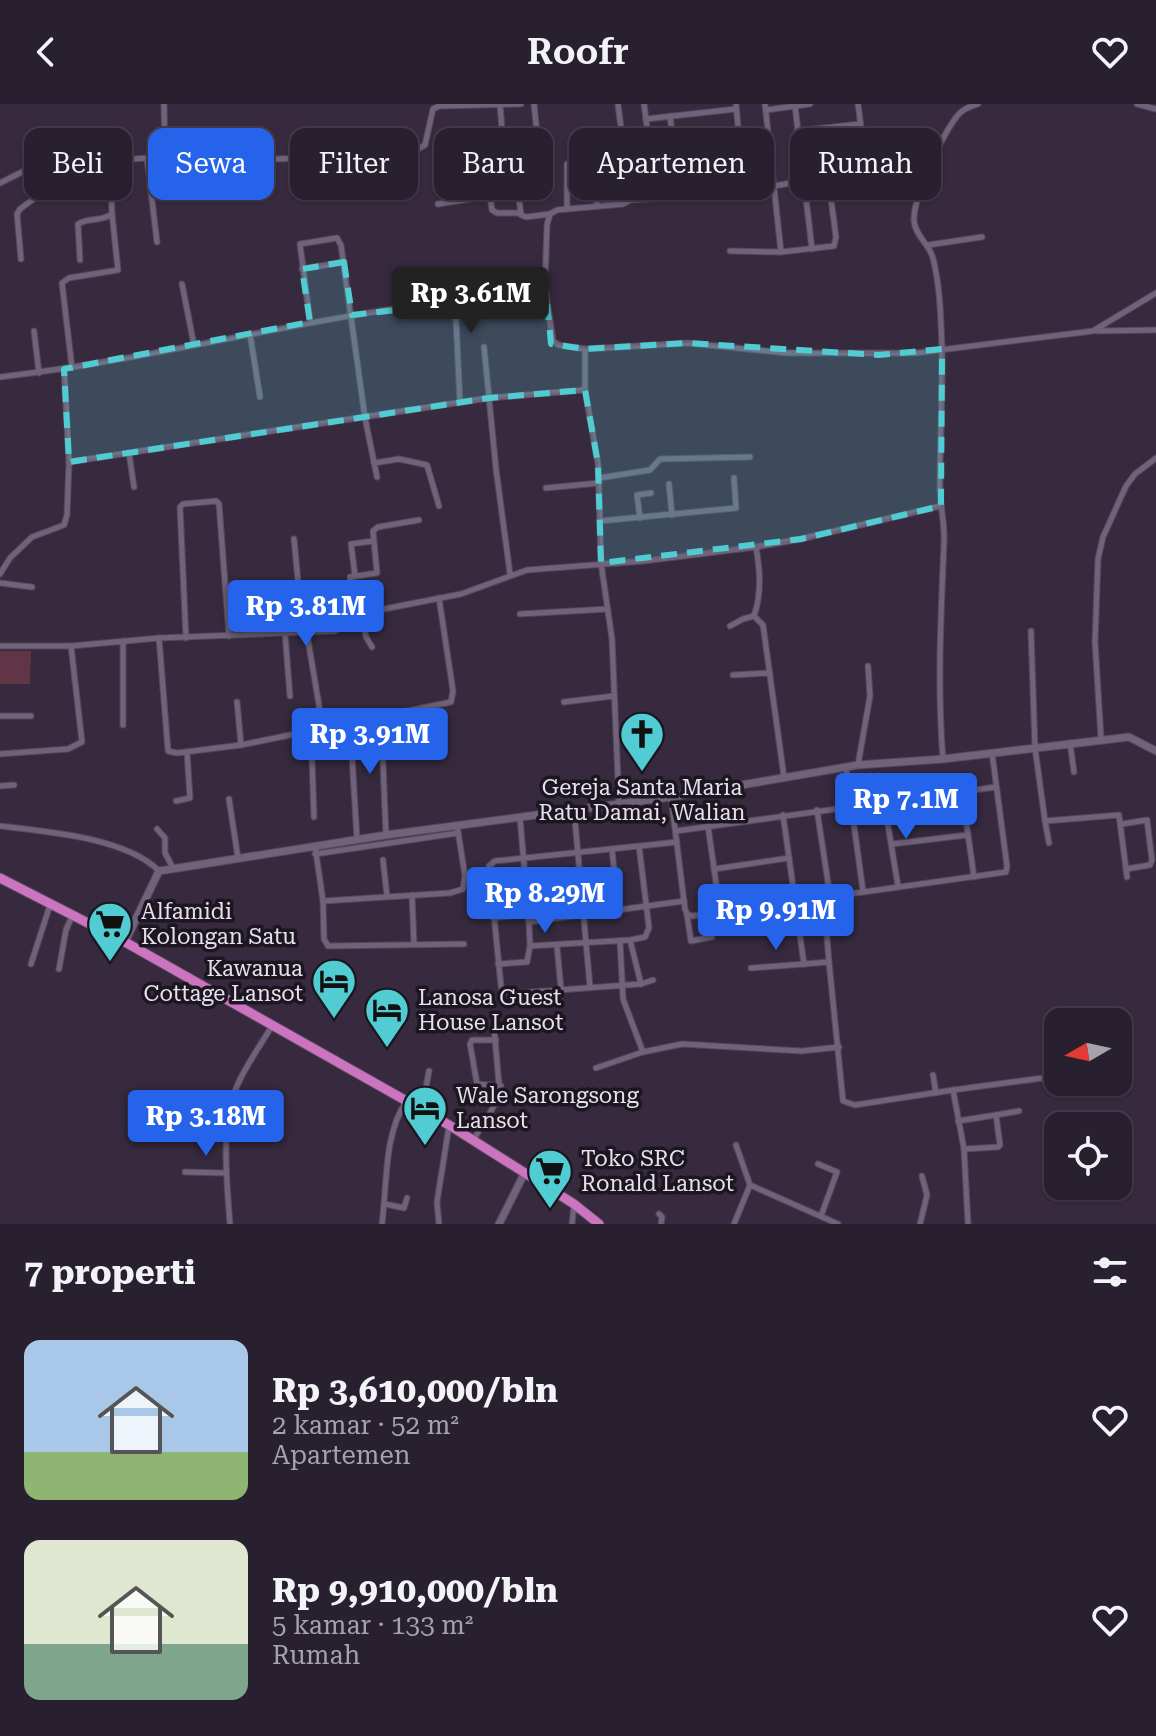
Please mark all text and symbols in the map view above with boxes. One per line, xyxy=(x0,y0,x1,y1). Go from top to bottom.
icon: back xyxy=(24,30,68,74)
icon: heart xyxy=(1088,30,1132,74)
text: Roofr xyxy=(527,31,629,73)
chip: Beli xyxy=(24,128,132,200)
chip: Sewa xyxy=(148,128,274,200)
chip: Filter xyxy=(290,128,418,200)
chip: Baru xyxy=(434,128,553,200)
chip: Apartemen xyxy=(569,128,774,200)
chip: Rumah xyxy=(790,128,941,200)
pin: Rp 3.61M xyxy=(388,267,554,335)
text: Rp 3.61M xyxy=(411,278,531,308)
pin: Rp 3.81M xyxy=(223,580,389,648)
text: Rp 3.81M xyxy=(246,591,366,621)
pin: Rp 3.91M xyxy=(287,708,453,776)
church icon: Gereja Santa Maria Ratu Damai, Walian xyxy=(618,710,666,773)
text: Rp 3.91M xyxy=(310,719,430,749)
pin: Rp 7.1M xyxy=(832,773,980,841)
place label: Gereja Santa Maria Ratu Damai, Walian xyxy=(538,775,746,825)
text: Rp 7.1M xyxy=(853,784,959,814)
pin: Rp 8.29M xyxy=(462,867,628,935)
text: Rp 8.29M xyxy=(485,878,605,908)
pin: Rp 9.91M xyxy=(693,884,859,952)
text: Rp 9.91M xyxy=(716,895,836,925)
place label: Alfamidi Kolongan Satu xyxy=(141,899,296,949)
supermarket icon: Alfamidi Kolongan Satu xyxy=(86,900,134,963)
place label: Kawanua Cottage Lansot xyxy=(144,956,303,1006)
hotel icon: Kawanua Cottage Lansot xyxy=(310,957,358,1020)
place label: Lanosa Guest House Lansot xyxy=(418,985,563,1035)
hotel icon: Lanosa Guest House Lansot xyxy=(363,986,411,1049)
north arrow xyxy=(1044,1008,1132,1096)
map controls xyxy=(1044,1008,1132,1200)
place label: Wale Sarongsong Lansot xyxy=(456,1083,639,1133)
hotel icon: Wale Sarongsong Lansot xyxy=(401,1084,449,1147)
pin: Rp 3.18M xyxy=(123,1090,289,1158)
text: Rp 3.18M xyxy=(146,1101,266,1131)
button: locate xyxy=(1044,1112,1132,1200)
place label: Toko SRC Ronald Lansot xyxy=(581,1146,734,1196)
supermarket icon: Toko SRC Ronald Lansot xyxy=(526,1147,574,1210)
icon: filters xyxy=(1088,1250,1132,1294)
text: 7 properti xyxy=(24,1252,196,1292)
text: Rp 3,610,000/bln xyxy=(272,1370,558,1410)
icon: home xyxy=(88,1372,184,1468)
icon: heart xyxy=(1088,1398,1132,1442)
text: 2 kamar · 52 m² xyxy=(272,1410,459,1440)
text: Apartemen xyxy=(272,1440,410,1470)
text: Rp 9,910,000/bln xyxy=(272,1570,558,1610)
icon: home xyxy=(88,1572,184,1668)
icon: heart xyxy=(1088,1598,1132,1642)
text: 5 kamar · 133 m² xyxy=(272,1610,473,1640)
text: Rumah xyxy=(272,1640,360,1670)

